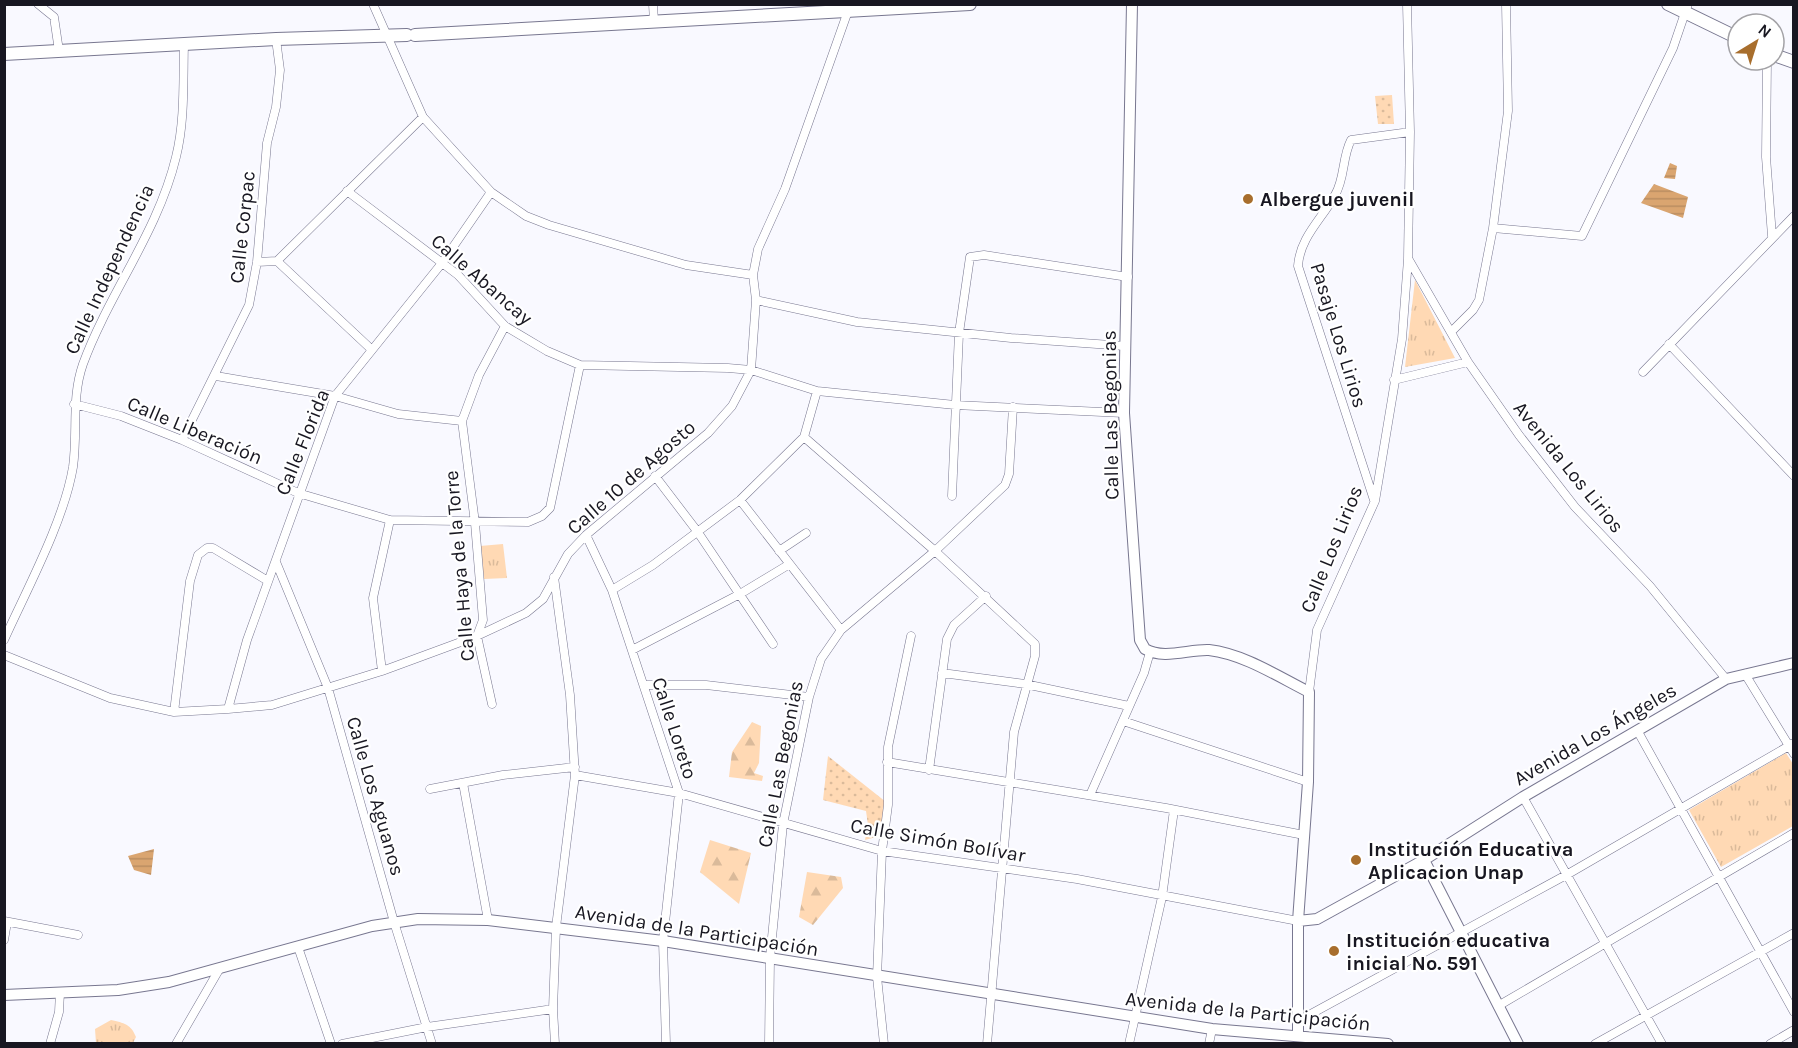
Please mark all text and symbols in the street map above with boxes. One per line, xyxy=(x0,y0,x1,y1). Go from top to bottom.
north arrow xyxy=(1726,12,1786,72)
text: N xyxy=(1755,20,1775,42)
street label: Calle Corpac xyxy=(225,170,260,284)
street label: Calle Independencia xyxy=(60,181,159,358)
place label: Albergue juvenil xyxy=(1260,188,1414,211)
marker: Albergue juvenil xyxy=(1241,192,1255,206)
street label: Calle Abancay xyxy=(426,229,537,330)
street label: Pasaje Los Lirios xyxy=(1306,260,1372,410)
street label: Calle Las Begonias xyxy=(1098,330,1123,500)
street label: Calle Florida xyxy=(271,386,334,499)
street label: Calle Liberación xyxy=(124,392,266,469)
street label: Avenida Los Lirios xyxy=(1509,397,1629,538)
street label: Calle 10 de Agosto xyxy=(563,415,700,539)
street label: Calle Haya de la Torre xyxy=(440,470,479,662)
street label: Calle Los Lirios xyxy=(1296,482,1367,616)
street label: Calle Loreto xyxy=(647,674,702,782)
street label: Avenida Los Ángeles xyxy=(1509,678,1681,790)
street label: Calle Las Begonias xyxy=(753,679,808,850)
street label: Calle Los Aguanos xyxy=(342,714,409,878)
street label: Calle Simón Bolívar xyxy=(849,814,1028,867)
place label: Institución Educativa Aplicacion Unap xyxy=(1368,838,1573,884)
marker: Institución Educativa Aplicacion Unap xyxy=(1349,853,1363,867)
street label: Avenida de la Participación xyxy=(573,900,820,961)
place label: Institución educativa inicial No. 591 xyxy=(1346,929,1550,975)
marker: Institución educativa inicial No. 591 xyxy=(1327,944,1341,958)
street label: Avenida de la Participación xyxy=(1124,987,1372,1036)

